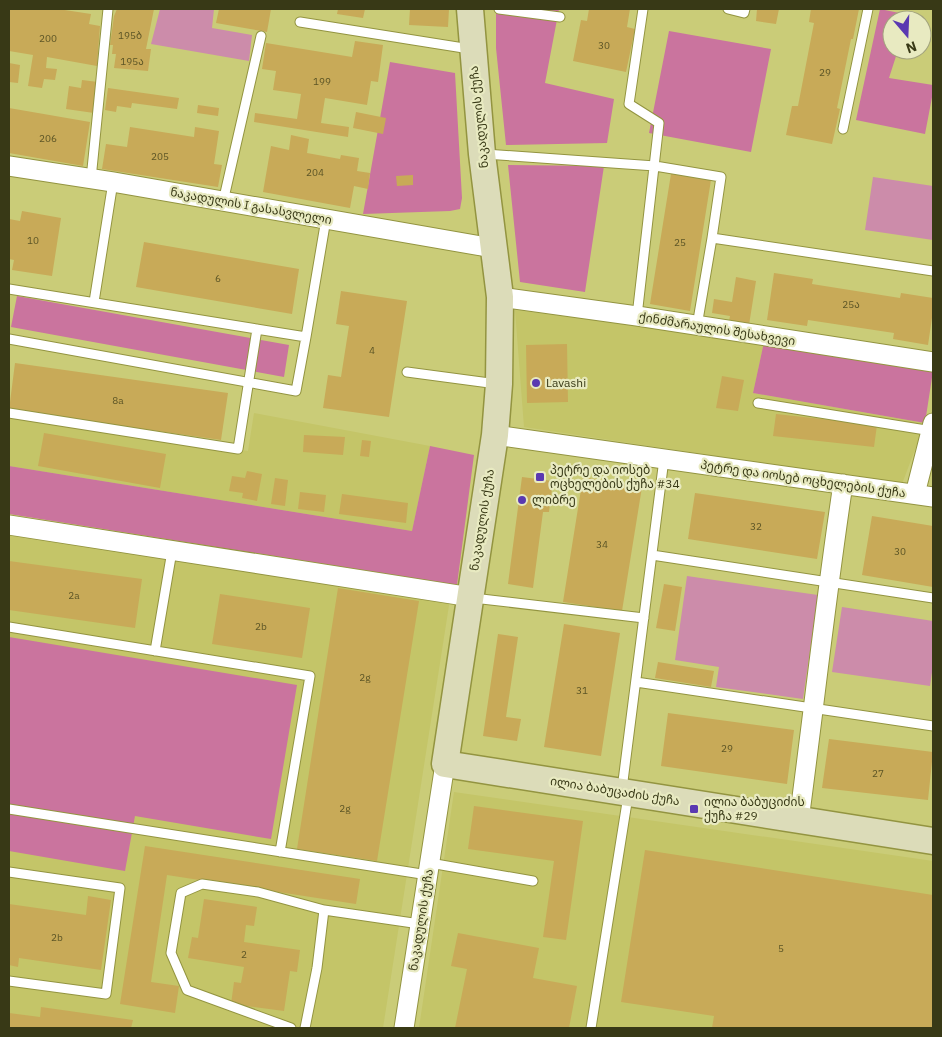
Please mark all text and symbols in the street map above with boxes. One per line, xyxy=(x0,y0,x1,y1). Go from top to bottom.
north arrow xyxy=(882,10,932,60)
house number: 195ბ xyxy=(118,29,142,42)
house number: 200 xyxy=(39,32,57,45)
text: N xyxy=(904,37,919,57)
house number: 30 xyxy=(598,39,610,52)
house number: 195ა xyxy=(120,55,144,68)
street label: ნაკადულის ქუჩა xyxy=(466,65,492,169)
house number: 29 xyxy=(819,66,831,79)
house number: 199 xyxy=(313,75,331,88)
house number: 206 xyxy=(39,132,57,145)
house number: 205 xyxy=(151,150,169,163)
house number: 204 xyxy=(306,166,324,179)
street label: ნაკადულის I გასასვლელი xyxy=(169,184,333,228)
house number: 10 xyxy=(27,234,39,247)
house number: 25 xyxy=(674,236,686,249)
house number: 6 xyxy=(215,272,221,285)
house number: 25ა xyxy=(842,298,860,311)
street label: ქინძმარაულის შესახვევი xyxy=(638,309,797,349)
house number: 4 xyxy=(369,344,375,357)
place label: Lavashi xyxy=(546,375,586,390)
marker: Lavashi xyxy=(530,377,542,389)
house number: 8a xyxy=(112,394,124,407)
street label: პეტრე და იოსებ ოცხელების ქუჩა xyxy=(699,457,907,501)
place label: პეტრე და იოსებ ოცხელების ქუჩა #34 xyxy=(550,462,680,492)
street label: ნაკადულის ქუჩა xyxy=(466,468,498,572)
marker: პეტრე და იოსებ ოცხელების ქუჩა #34 xyxy=(534,471,546,483)
place label: ლიბრე xyxy=(532,492,576,508)
marker: ლიბრე xyxy=(516,494,528,506)
house number: 32 xyxy=(750,520,762,533)
house number: 34 xyxy=(596,538,608,551)
house number: 30 xyxy=(894,545,906,558)
house number: 2a xyxy=(68,589,80,602)
house number: 2b xyxy=(255,620,267,633)
house number: 2g xyxy=(359,671,371,684)
house number: 31 xyxy=(576,684,588,697)
house number: 29 xyxy=(721,742,733,755)
house number: 27 xyxy=(872,767,884,780)
street label: ილია ბაბუცაძის ქუჩა xyxy=(549,773,681,809)
place label: ილია ბაბუციძის ქუჩა #29 xyxy=(704,794,805,823)
house number: 2g xyxy=(339,802,351,815)
marker: ილია ბაბუციძის ქუჩა #29 xyxy=(688,803,700,815)
street label: ნაკადულის ქუჩა xyxy=(405,868,437,972)
house number: 2b xyxy=(51,931,63,944)
house number: 5 xyxy=(778,942,784,955)
house number: 2 xyxy=(241,948,247,961)

